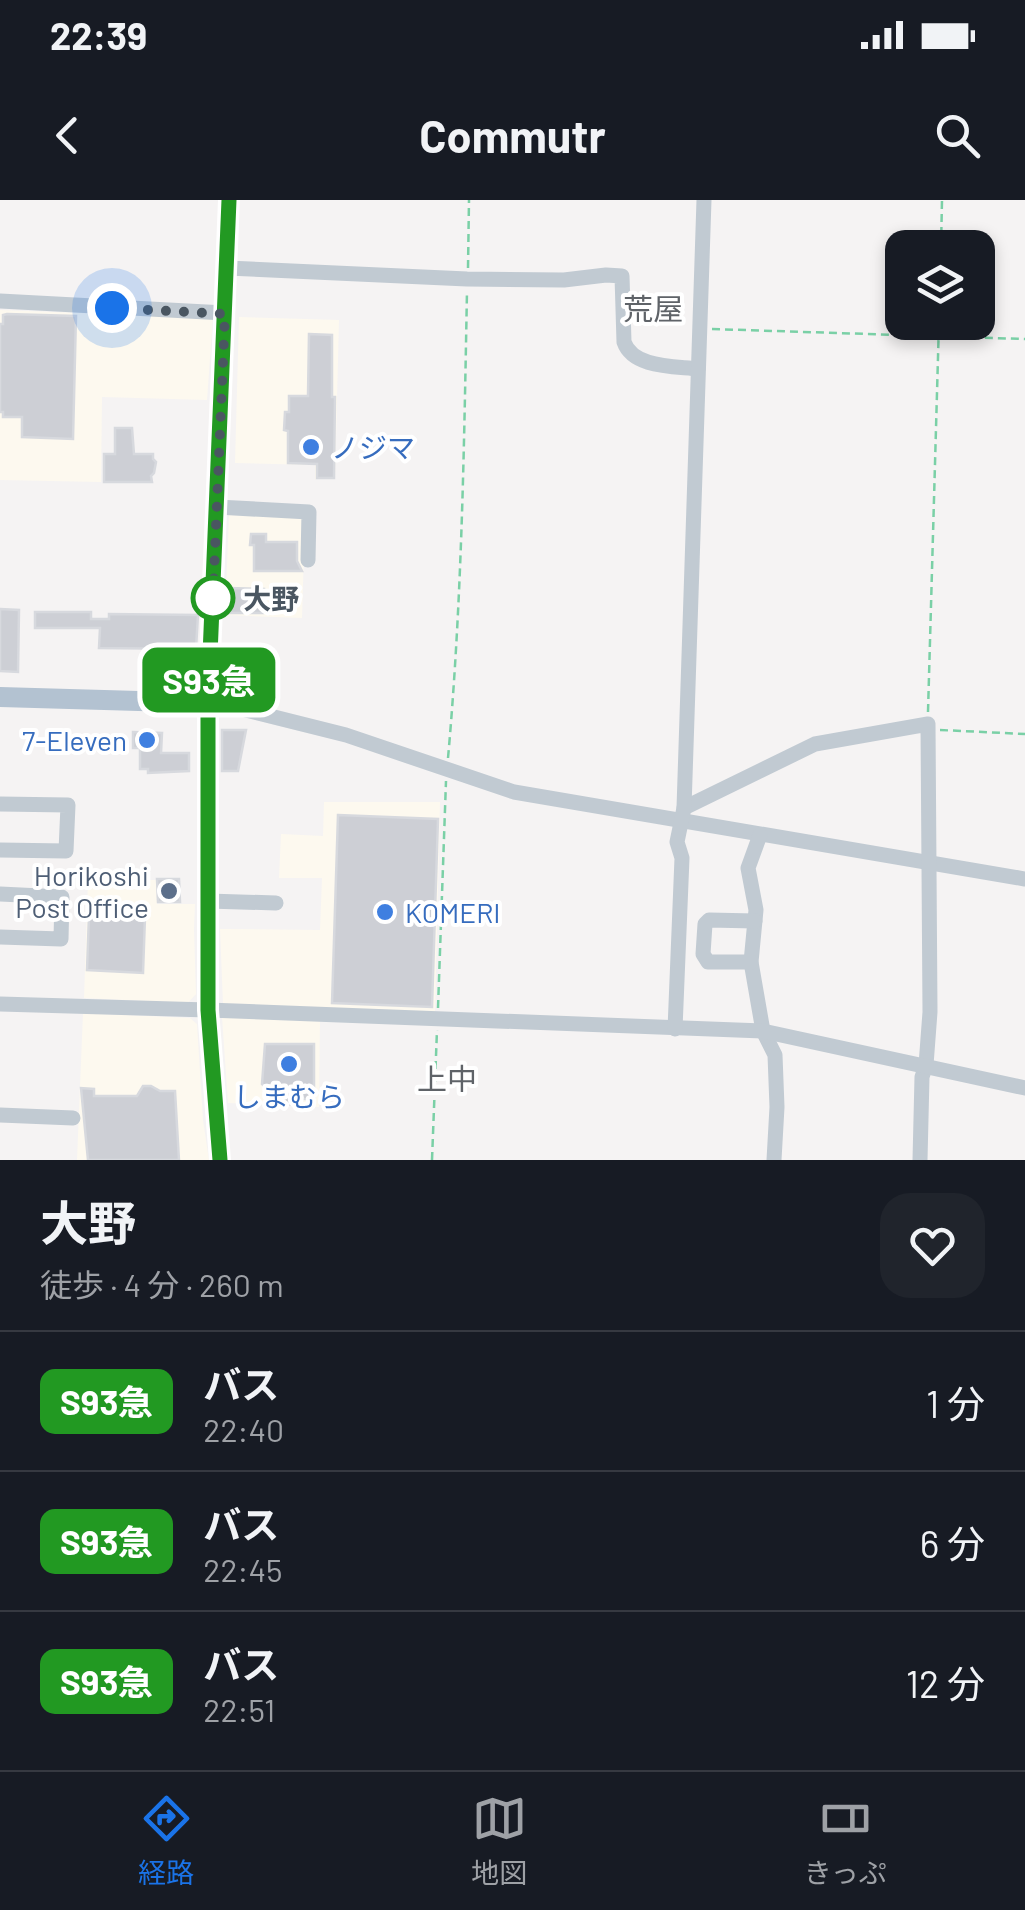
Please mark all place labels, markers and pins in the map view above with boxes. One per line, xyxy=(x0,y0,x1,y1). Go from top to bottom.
place label: ノジマ xyxy=(331,430,415,464)
marker: ノジマ xyxy=(300,436,322,458)
marker: 大野 xyxy=(192,577,234,619)
place label: 大野 xyxy=(243,581,299,615)
place label: 7-Eleven xyxy=(22,723,127,757)
marker: 7-Eleven xyxy=(136,729,158,751)
place label: Horikoshi Post Office xyxy=(15,858,149,924)
marker: Horikoshi Post Office xyxy=(158,880,180,902)
place label: KOMERI xyxy=(405,895,501,929)
marker: KOMERI xyxy=(374,901,396,923)
marker: しまむら xyxy=(278,1053,300,1075)
place label: しまむら xyxy=(233,1079,345,1113)

